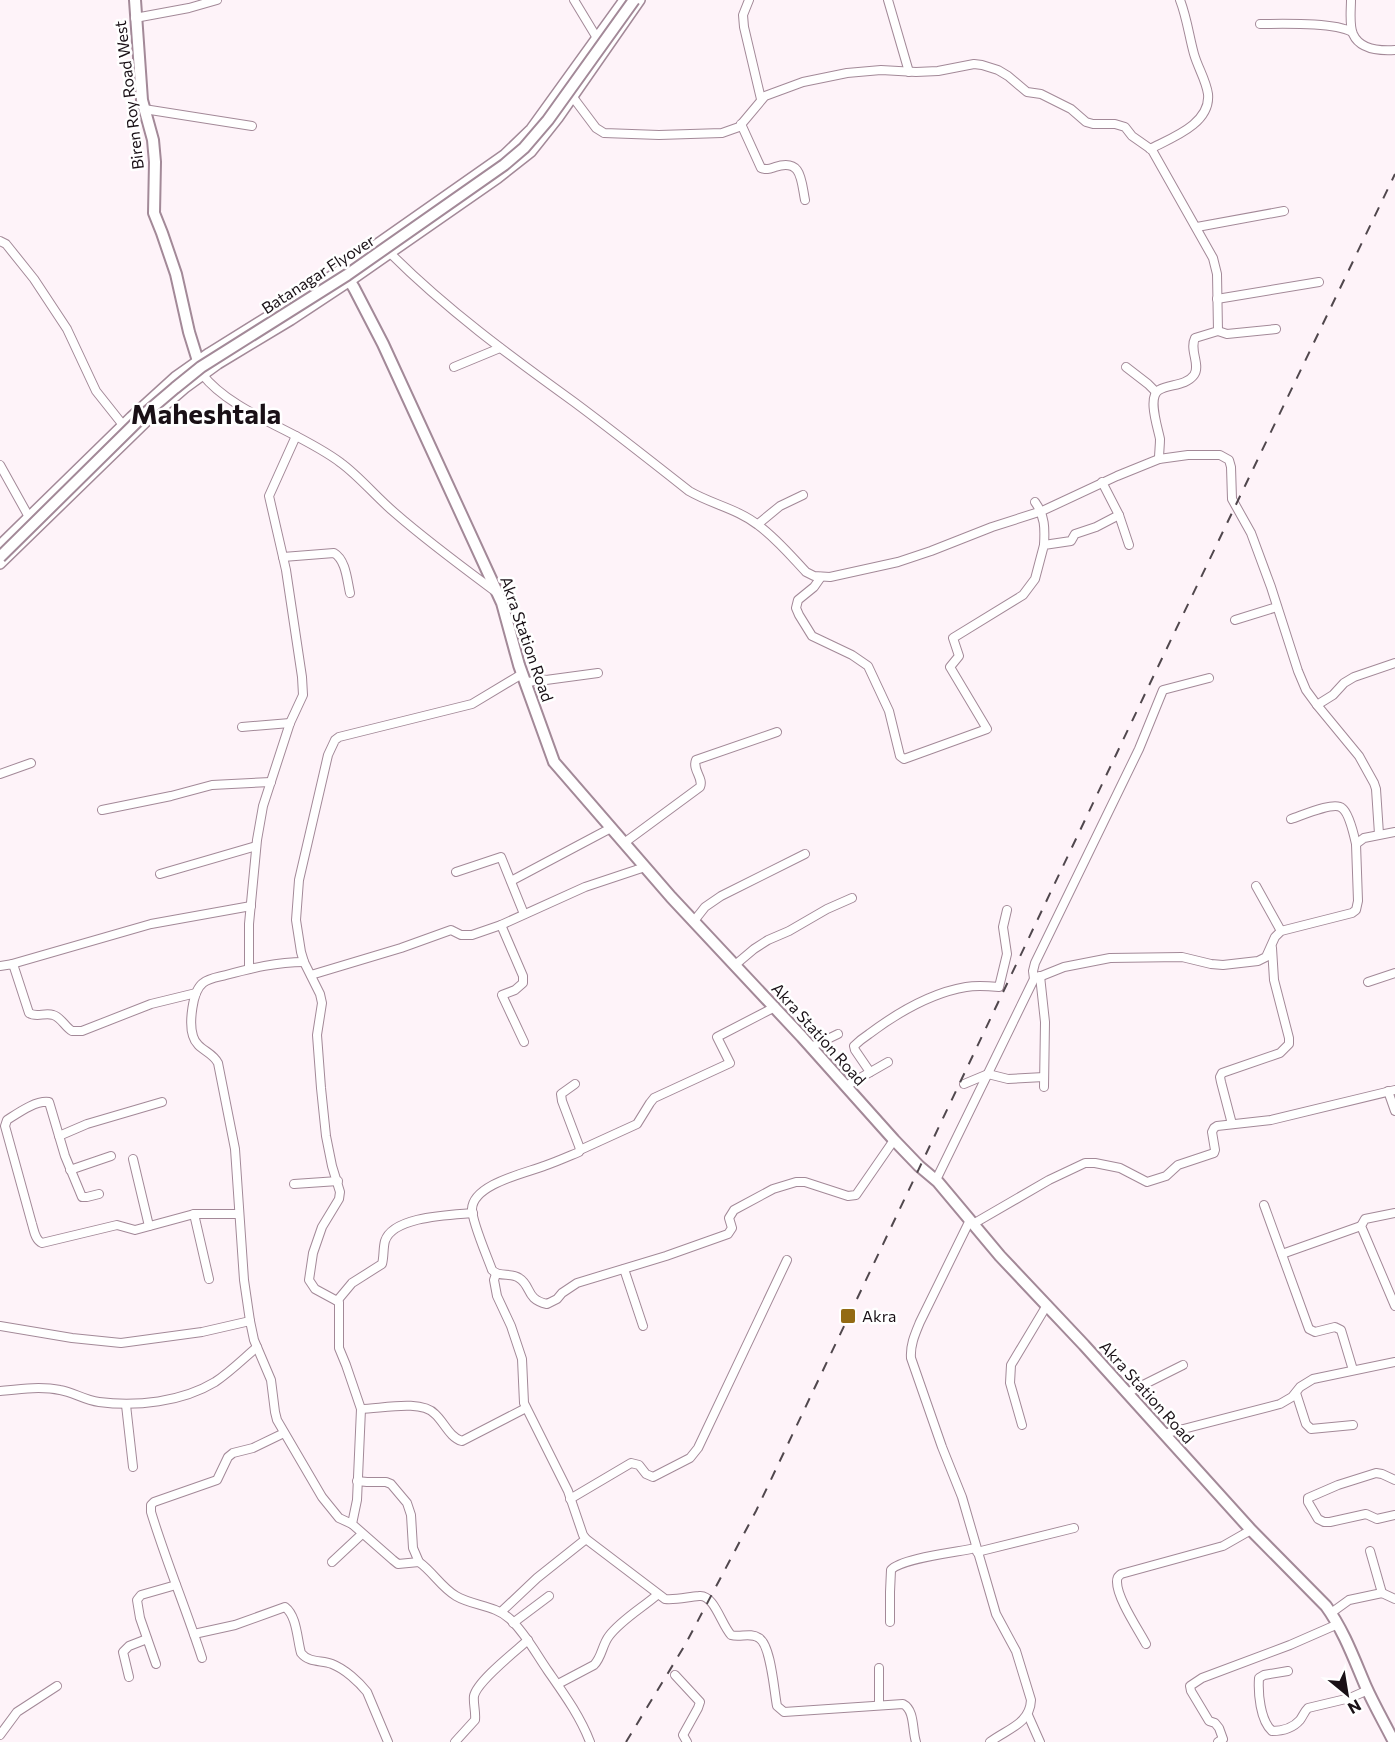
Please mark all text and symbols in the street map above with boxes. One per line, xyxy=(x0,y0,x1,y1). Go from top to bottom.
street label: Biren Roy Road West xyxy=(110,19,147,171)
street label: Batanagar Flyover xyxy=(258,230,378,317)
district label: Maheshtala xyxy=(131,396,281,430)
street label: Akra Station Road xyxy=(497,574,558,704)
street label: Akra Station Road xyxy=(768,978,870,1089)
place label: Akra xyxy=(862,1306,896,1325)
marker: Akra xyxy=(839,1307,857,1325)
street label: Akra Station Road xyxy=(1096,1336,1198,1447)
north arrow xyxy=(1317,1664,1377,1724)
text: N xyxy=(1345,1696,1365,1719)

